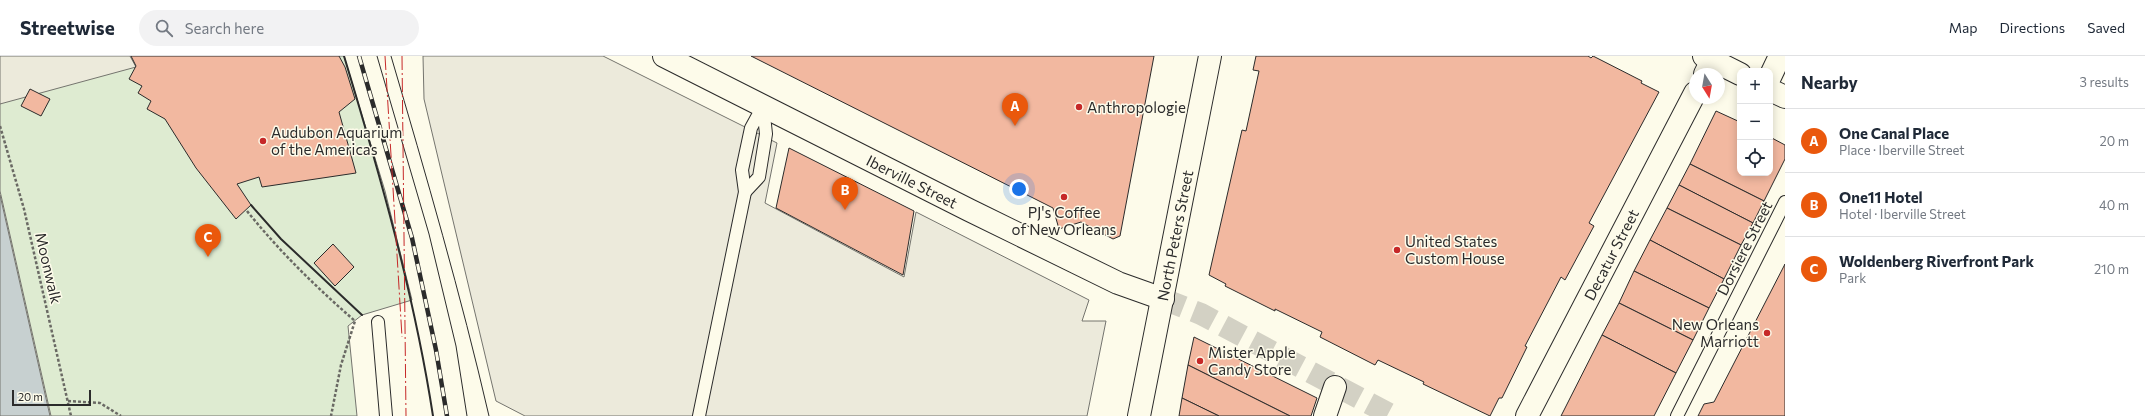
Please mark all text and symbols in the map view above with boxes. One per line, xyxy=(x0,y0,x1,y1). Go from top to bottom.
search box xyxy=(139,10,419,46)
text: Streetwise xyxy=(20,16,115,39)
icon: search xyxy=(153,17,175,39)
text: Search here xyxy=(185,19,264,37)
text: Map xyxy=(1949,19,1978,36)
text: Directions xyxy=(2000,19,2065,36)
text: Saved xyxy=(2087,19,2125,36)
north arrow xyxy=(1689,68,1725,104)
map controls xyxy=(1737,68,1773,176)
button: + xyxy=(1737,68,1773,104)
text: Nearby xyxy=(1801,72,1858,93)
text: 3 results xyxy=(2080,74,2129,90)
pin: A xyxy=(1002,93,1028,126)
place label: Anthropologie xyxy=(1087,98,1186,116)
marker: Anthropologie xyxy=(1074,102,1084,112)
button: − xyxy=(1737,104,1773,140)
place label: Audubon Aquarium of the Americas xyxy=(271,123,402,158)
text: One Canal Place xyxy=(1839,124,1949,142)
text: A xyxy=(1809,133,1819,149)
text: 20 m xyxy=(2100,133,2129,149)
marker: Audubon Aquarium of the Americas xyxy=(258,136,268,146)
button: locate xyxy=(1737,140,1773,176)
text: Place · Iberville Street xyxy=(1839,142,1965,158)
street label: Iberville Street xyxy=(864,151,961,212)
street label: North Peters Street xyxy=(1153,169,1196,302)
pin: B xyxy=(832,177,858,210)
your location xyxy=(1009,179,1029,199)
text: One11 Hotel xyxy=(1839,188,1923,206)
marker: PJ's Coffee of New Orleans xyxy=(1059,192,1069,202)
text: B xyxy=(1810,197,1818,213)
text: 40 m xyxy=(2099,197,2129,213)
street label: Dorsiere Street xyxy=(1713,198,1775,298)
place label: PJ's Coffee of New Orleans xyxy=(1012,203,1117,238)
street label: Decatur Street xyxy=(1580,206,1642,303)
text: Hotel · Iberville Street xyxy=(1839,206,1966,222)
pin: C xyxy=(195,224,221,257)
street label: Moonwalk xyxy=(32,231,66,305)
place label: United States Custom House xyxy=(1405,232,1505,267)
marker: United States Custom House xyxy=(1392,245,1402,255)
text: Woldenberg Riverfront Park xyxy=(1839,252,2034,270)
text: C xyxy=(1810,261,1818,277)
text: 210 m xyxy=(2094,261,2129,277)
text: Park xyxy=(1839,270,1866,286)
place label: New Orleans Marriott xyxy=(1672,315,1759,350)
marker: New Orleans Marriott xyxy=(1762,328,1772,338)
place label: Mister Apple Candy Store xyxy=(1208,343,1296,378)
marker: Mister Apple Candy Store xyxy=(1195,356,1205,366)
scale bar xyxy=(12,388,91,407)
text: 20 m xyxy=(18,390,43,403)

